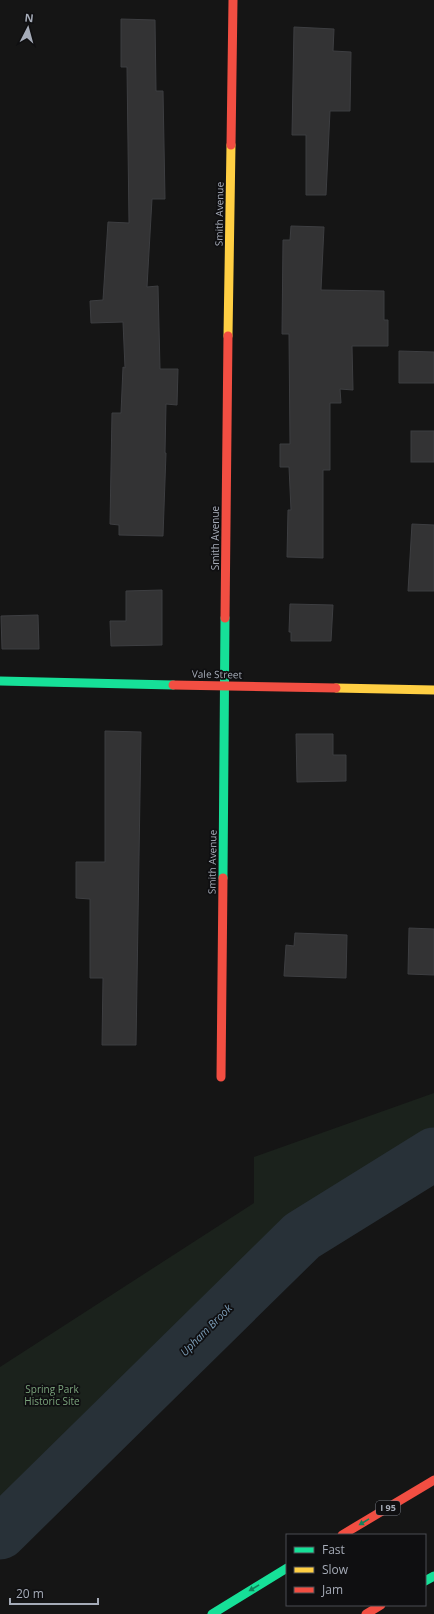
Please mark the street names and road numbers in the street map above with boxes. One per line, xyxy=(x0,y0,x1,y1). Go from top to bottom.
street label: Smith Avenue xyxy=(211,181,227,246)
street label: Smith Avenue xyxy=(208,505,222,570)
street label: Vale Street xyxy=(192,667,243,681)
street label: Smith Avenue xyxy=(204,829,220,894)
road number: I 95 xyxy=(376,1501,400,1515)

